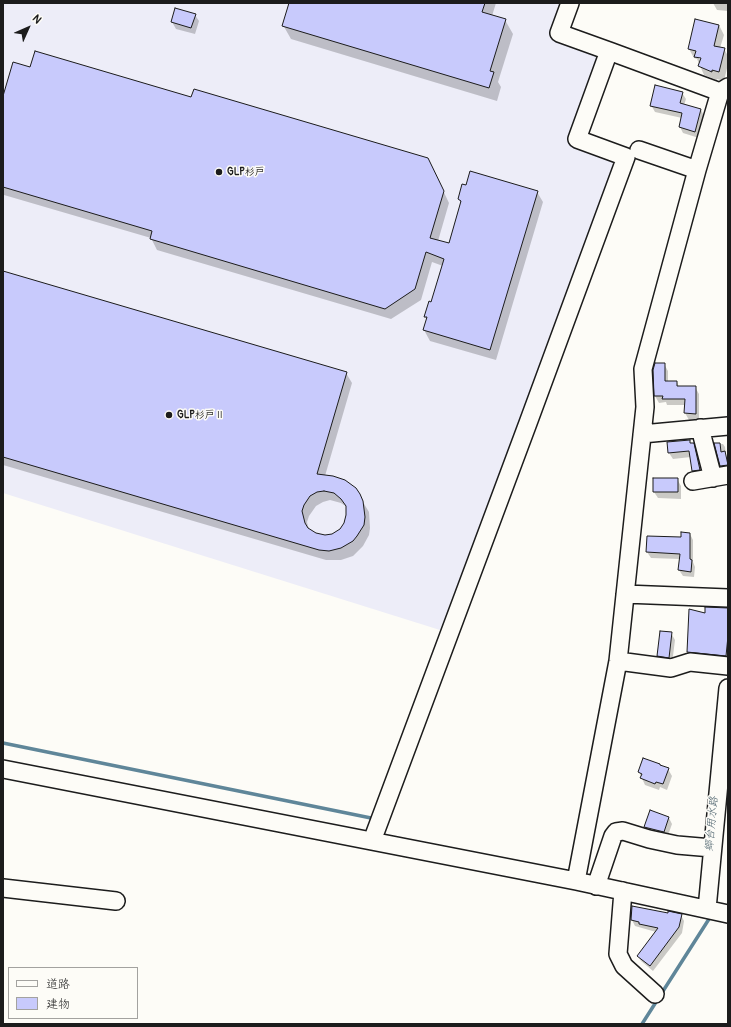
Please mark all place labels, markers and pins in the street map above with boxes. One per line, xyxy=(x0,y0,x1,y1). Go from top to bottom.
place label: GLP杉戸 xyxy=(227,166,265,178)
marker: GLP杉戸 xyxy=(214,167,224,177)
place label: GLP杉戸Ⅱ xyxy=(177,409,225,421)
marker: GLP杉戸Ⅱ xyxy=(164,410,174,420)

